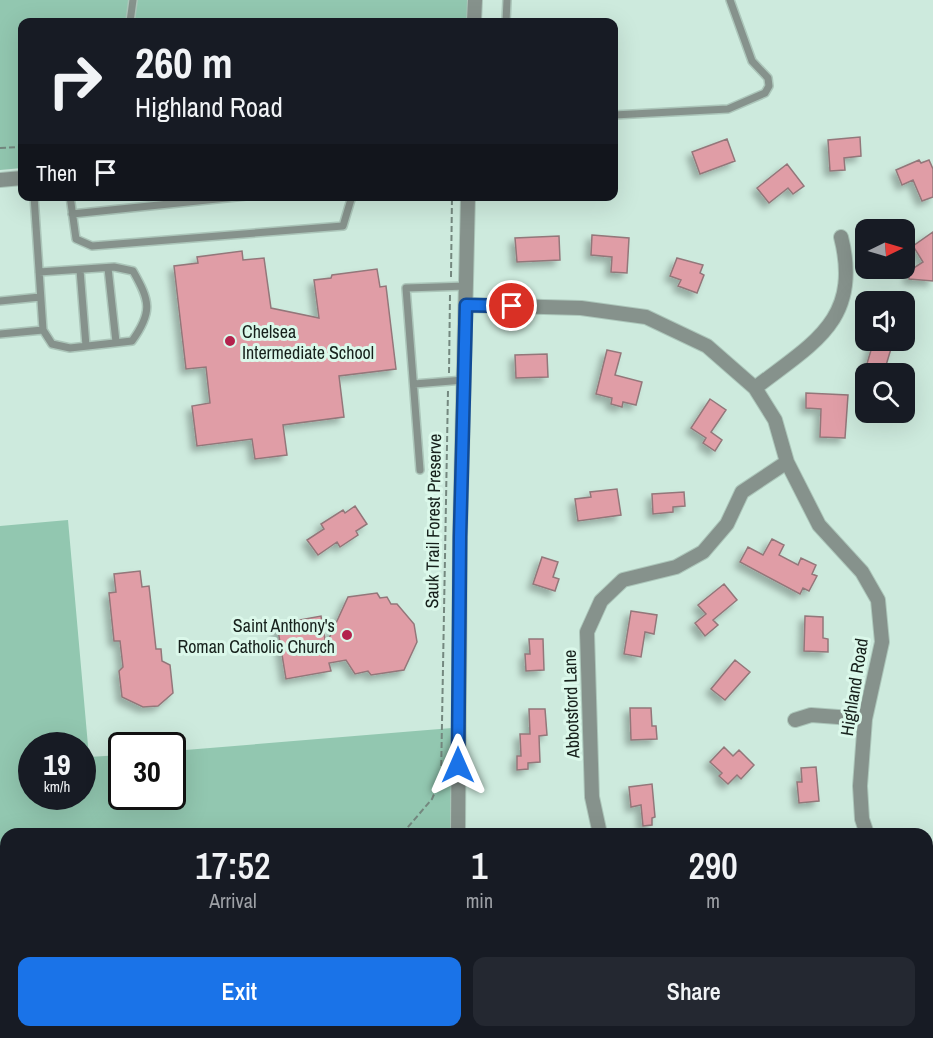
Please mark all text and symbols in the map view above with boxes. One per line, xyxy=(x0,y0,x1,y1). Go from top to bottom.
text: 260 m xyxy=(135,35,233,91)
icon: right xyxy=(36,42,114,120)
text: Highland Road xyxy=(135,89,283,125)
icon: arrive xyxy=(89,156,122,189)
text: Then xyxy=(36,158,77,188)
north arrow xyxy=(855,219,915,279)
map controls xyxy=(855,219,915,423)
pin xyxy=(486,280,537,331)
icon: arrive xyxy=(495,289,528,322)
button: sound xyxy=(855,291,915,351)
place label: Chelsea Intermediate School xyxy=(242,319,374,365)
marker: Chelsea Intermediate School xyxy=(223,334,237,348)
button: search xyxy=(855,363,915,423)
street label: Sauk Trail Forest Preserve xyxy=(419,433,447,609)
place label: Saint Anthony's Roman Catholic Church xyxy=(178,613,335,659)
marker: Saint Anthony's Roman Catholic Church xyxy=(340,628,354,642)
street label: Highland Road xyxy=(834,636,874,738)
street label: Abbotsford Lane xyxy=(557,649,585,760)
speed limit sign: 30 xyxy=(108,732,186,810)
position arrow xyxy=(426,733,490,797)
text: 19 xyxy=(43,744,71,784)
text: km/h xyxy=(44,776,70,797)
text: 17:52 xyxy=(195,842,270,890)
text: 1 xyxy=(471,842,488,890)
text: 290 xyxy=(688,842,738,890)
text: Arrival xyxy=(209,887,257,914)
text: min xyxy=(466,887,493,914)
text: m xyxy=(706,887,720,914)
button: Exit xyxy=(18,957,461,1026)
button: Share xyxy=(473,957,915,1026)

